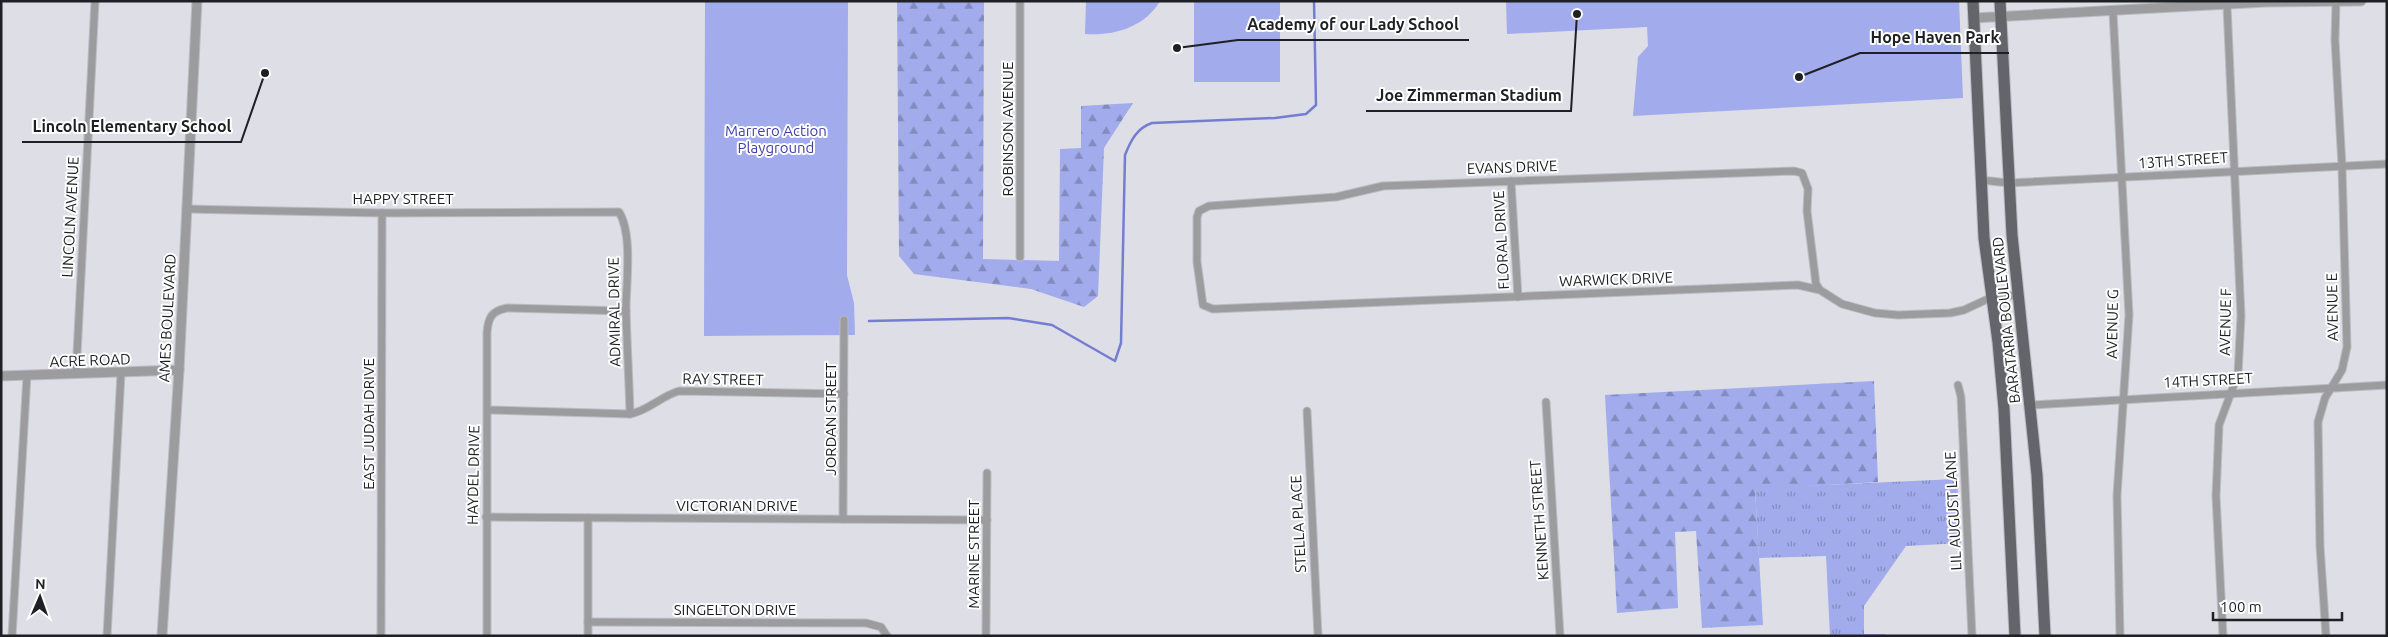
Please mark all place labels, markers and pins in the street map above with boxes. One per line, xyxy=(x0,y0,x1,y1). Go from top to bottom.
callout: Academy of our Lady School xyxy=(1238,9,1469,40)
callout: Hope Haven Park xyxy=(1860,22,2009,53)
callout: Joe Zimmerman Stadium xyxy=(1366,80,1571,111)
callout: Lincoln Elementary School xyxy=(22,111,241,142)

